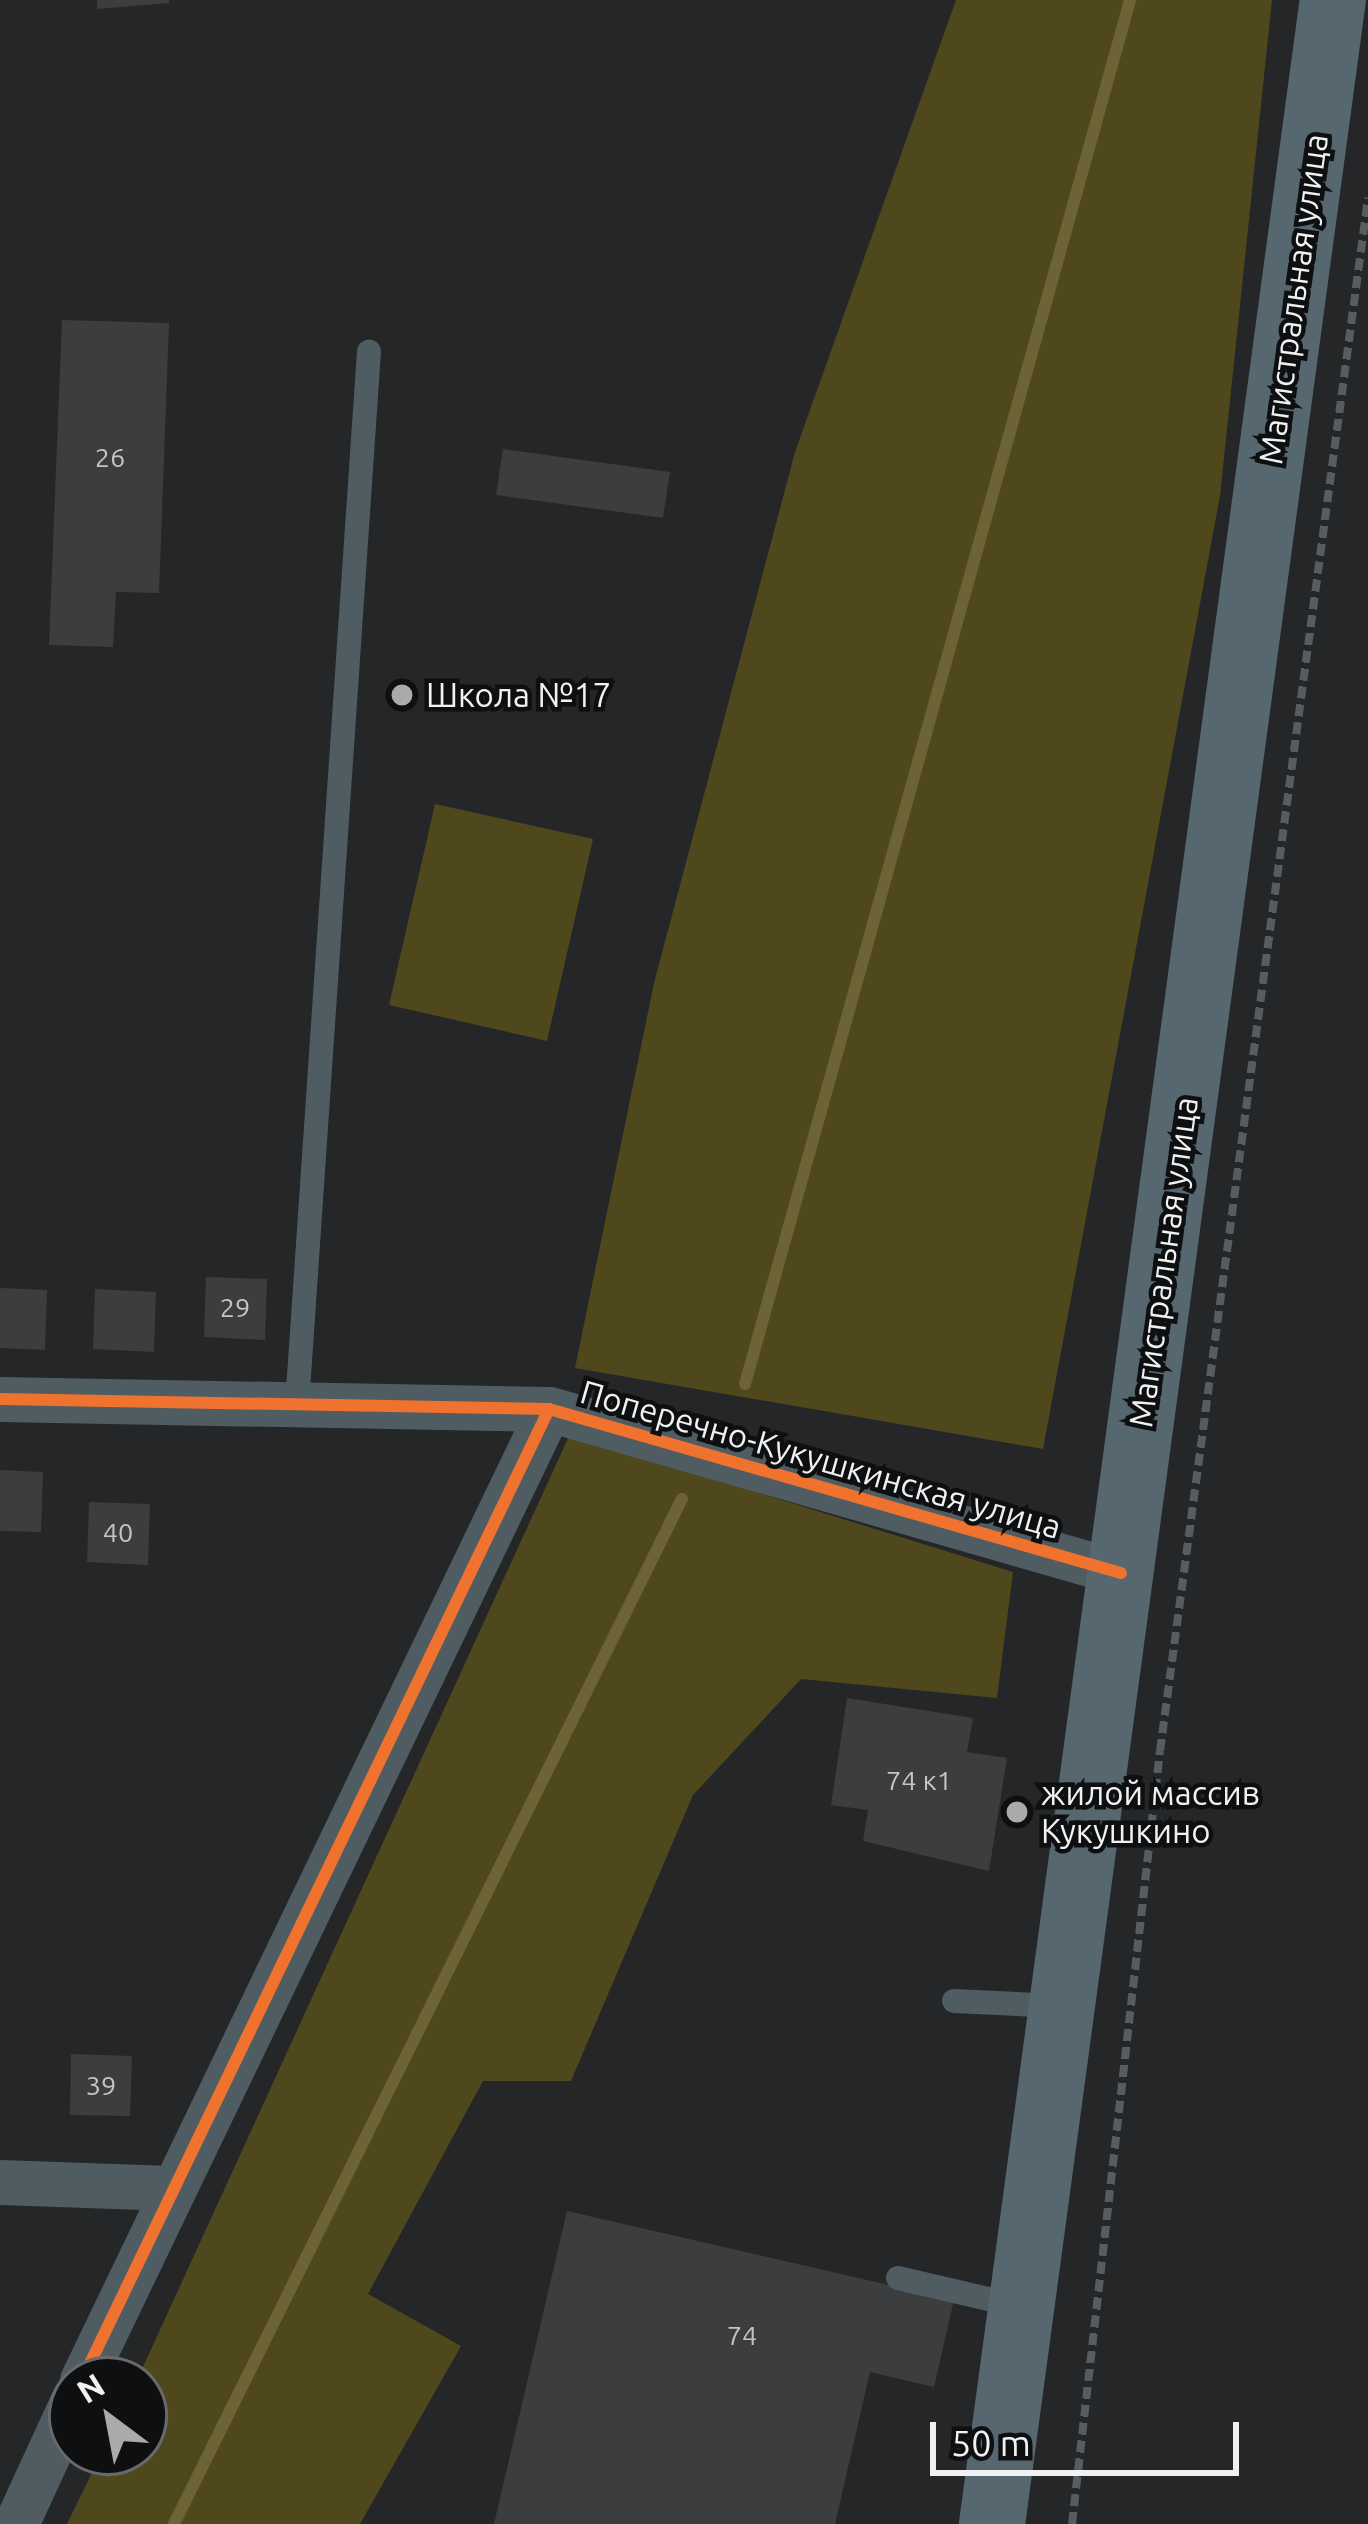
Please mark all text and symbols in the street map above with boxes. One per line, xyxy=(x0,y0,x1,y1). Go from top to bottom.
street label: Магистральная улица xyxy=(1250,131,1336,467)
house number: 26 xyxy=(95,442,125,474)
place label: Школа №17 xyxy=(426,675,611,715)
marker: Школа №17 xyxy=(389,682,415,708)
street label: Магистральная улица xyxy=(1120,1094,1206,1430)
house number: 29 xyxy=(220,1292,250,1324)
street label: Поперечно-Кукушкинская улица xyxy=(576,1371,1066,1547)
house number: 40 xyxy=(103,1517,133,1549)
house number: 74 к1 xyxy=(886,1765,952,1797)
place label: жилой массив Кукушкино xyxy=(1041,1773,1260,1851)
marker: жилой массив Кукушкино xyxy=(1004,1799,1030,1825)
house number: 39 xyxy=(86,2070,116,2102)
house number: 74 xyxy=(727,2320,757,2352)
north arrow xyxy=(48,2356,168,2476)
text: N xyxy=(70,2365,110,2410)
scale bar xyxy=(936,2398,1245,2472)
text: 50 m xyxy=(951,2422,1031,2463)

